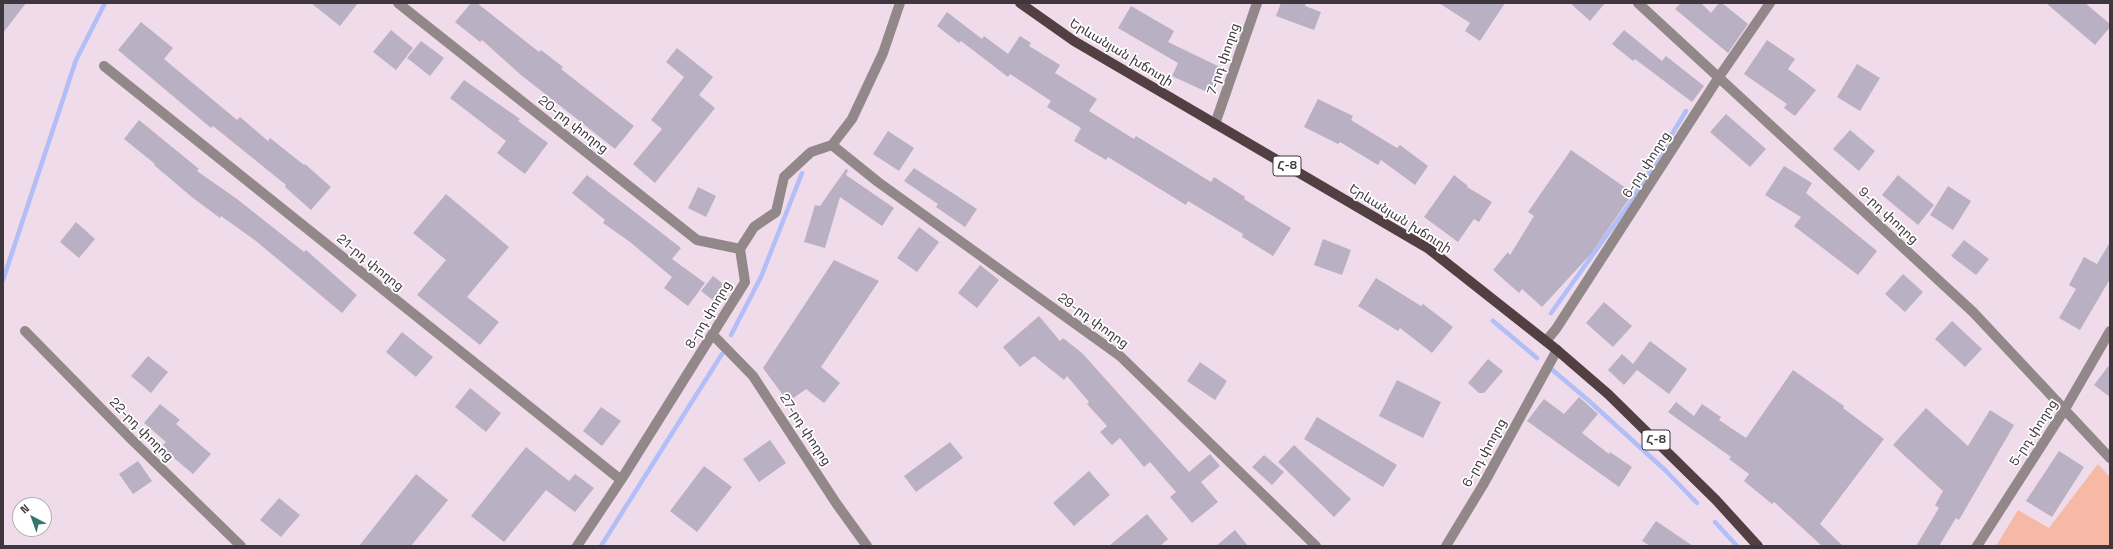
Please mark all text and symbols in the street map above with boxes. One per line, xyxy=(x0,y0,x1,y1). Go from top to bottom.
street label: Երևանյան խճուղի xyxy=(1066,16,1176,90)
street label: 7-րդ փողոց xyxy=(1204,21,1244,97)
street label: 20-րդ փողոց xyxy=(535,93,611,157)
street label: 6-րդ փողոց xyxy=(1620,129,1674,201)
road number: Հ-8 xyxy=(1273,156,1301,176)
street label: Երևանյան խճուղի xyxy=(1346,181,1454,257)
street label: 9-րդ փողոց xyxy=(1855,184,1921,248)
street label: 21-րդ փողոց xyxy=(333,231,407,295)
street label: 8-րդ փողոց xyxy=(683,278,735,352)
street label: 29-րդ փողոց xyxy=(1054,290,1132,352)
street label: 27-րդ փողոց xyxy=(776,391,834,469)
street label: 22-րդ փողոց xyxy=(106,395,176,465)
street label: 5-րդ փողոց xyxy=(2007,397,2061,469)
street label: 6-րդ փողոց xyxy=(1460,416,1510,490)
road number: Հ-8 xyxy=(1642,430,1670,450)
north arrow xyxy=(12,497,52,537)
text: N xyxy=(17,501,32,516)

